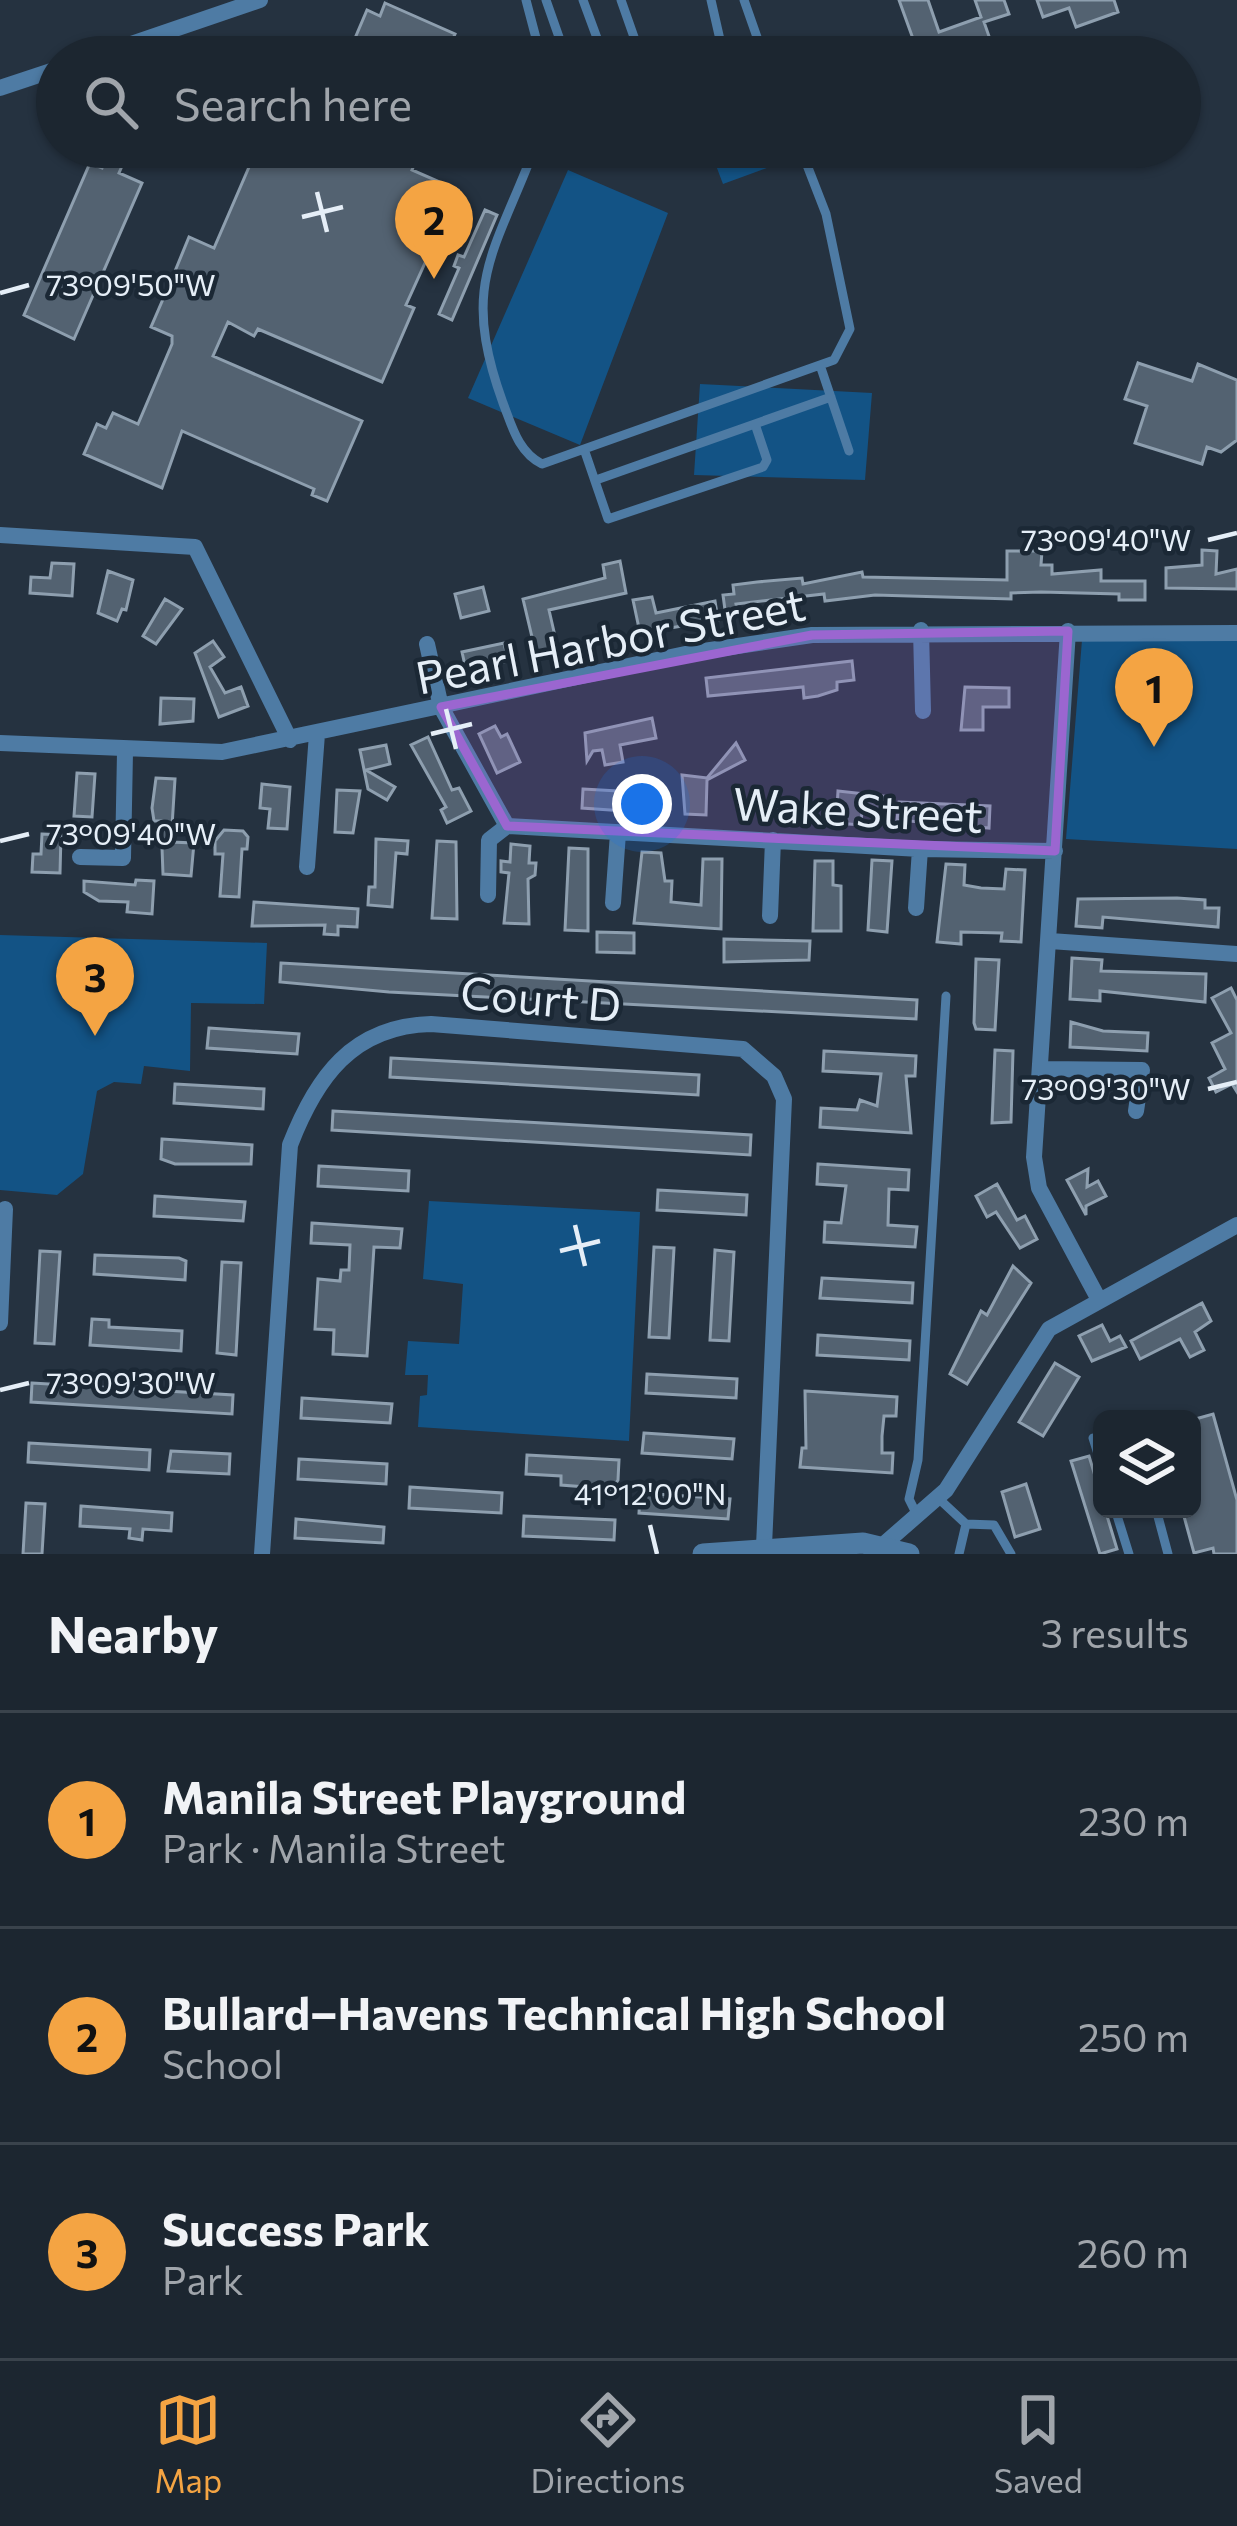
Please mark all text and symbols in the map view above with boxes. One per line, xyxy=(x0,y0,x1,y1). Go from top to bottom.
search box xyxy=(36,36,1201,168)
icon: search xyxy=(78,69,144,135)
text: Search here xyxy=(174,75,412,130)
pin: 2 xyxy=(395,180,473,279)
text: 73°09'50"W xyxy=(46,265,216,302)
text: 73°09'40"W xyxy=(1021,520,1191,557)
street label: Pearl Harbor Street xyxy=(411,574,809,704)
pin: 1 xyxy=(1115,648,1193,747)
your location xyxy=(612,774,672,834)
street label: Wake Street xyxy=(732,774,984,842)
text: 73°09'40"W xyxy=(46,814,216,851)
pin: 3 xyxy=(56,937,134,1036)
street label: Court D xyxy=(458,963,624,1031)
text: 73°09'30"W xyxy=(1021,1069,1191,1106)
text: 73°09'30"W xyxy=(46,1363,216,1400)
map controls xyxy=(1093,1410,1201,1518)
button: layers xyxy=(1093,1410,1201,1518)
text: 41°12'00"N xyxy=(574,1474,726,1511)
text: Nearby xyxy=(48,1601,218,1664)
text: 3 results xyxy=(1041,1608,1189,1656)
text: Manila Street Playground xyxy=(162,1768,686,1823)
text: 1 xyxy=(78,1796,96,1844)
text: 230 m xyxy=(1078,1796,1189,1844)
text: Park · Manila Street xyxy=(162,1823,505,1871)
text: Bullard–Havens Technical High School xyxy=(162,1984,946,2039)
text: 2 xyxy=(76,2012,98,2060)
text: 250 m xyxy=(1078,2012,1189,2060)
text: School xyxy=(162,2039,283,2087)
text: Success Park xyxy=(162,2200,430,2255)
text: 3 xyxy=(76,2228,98,2276)
text: 260 m xyxy=(1077,2228,1189,2276)
text: Park xyxy=(162,2255,244,2303)
tab: Map xyxy=(154,2387,222,2500)
tab: Directions xyxy=(531,2387,685,2500)
tab: Saved xyxy=(994,2387,1083,2500)

